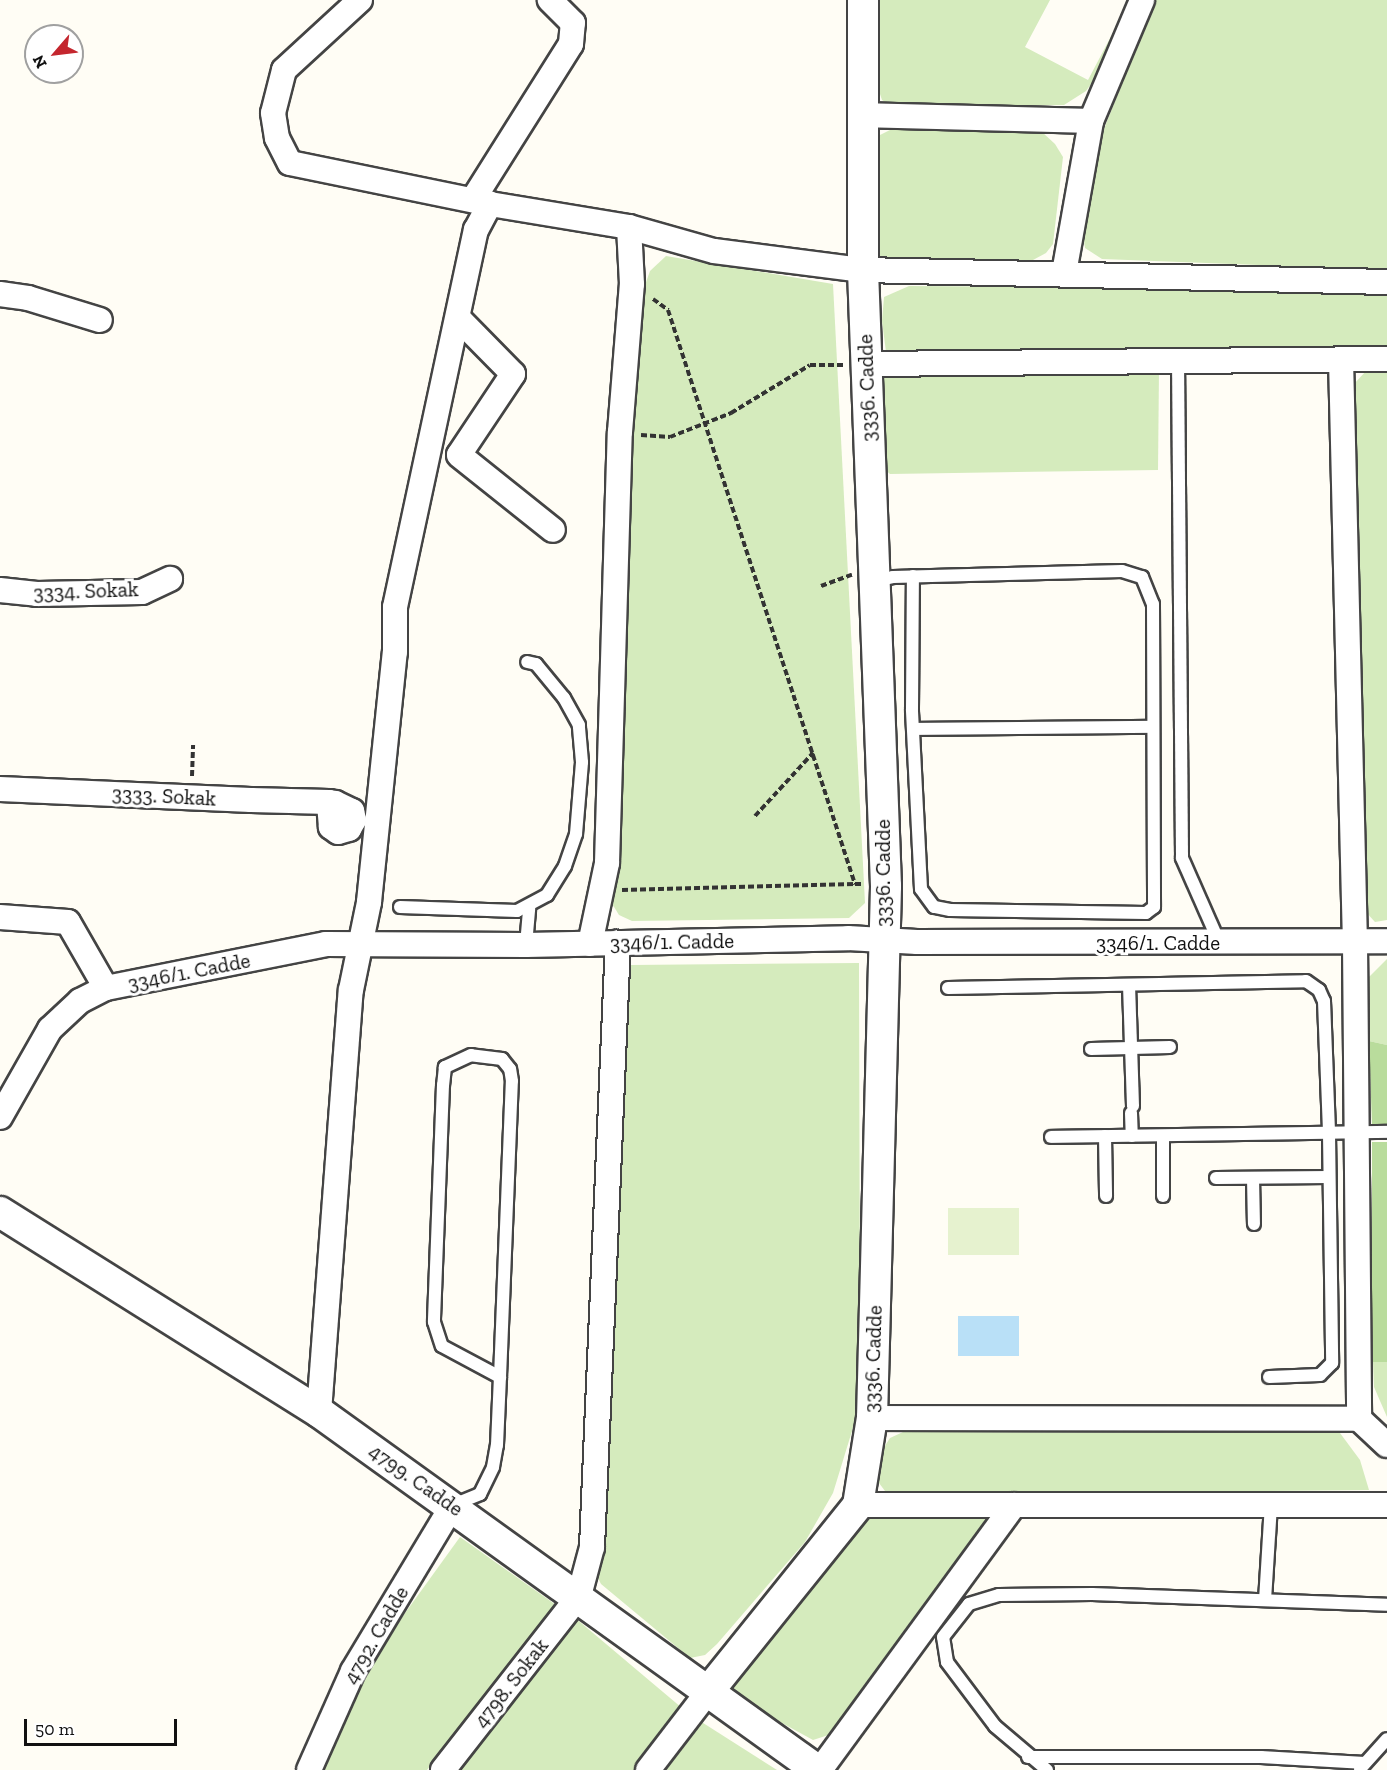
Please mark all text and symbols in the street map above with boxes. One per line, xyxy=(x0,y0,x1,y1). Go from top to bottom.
north arrow xyxy=(24,24,84,84)
text: N xyxy=(28,52,51,72)
street label: 3336. Cadde xyxy=(853,334,881,442)
street label: 3334. Sokak xyxy=(33,577,139,605)
street label: 3333. Sokak xyxy=(111,781,217,811)
street label: 3336. Cadde xyxy=(870,819,896,927)
street label: 3346/1. Cadde xyxy=(610,928,734,956)
street label: 3346/1. Cadde xyxy=(1096,930,1220,956)
street label: 3346/1. Cadde xyxy=(126,948,252,996)
street label: 3336. Cadde xyxy=(859,1305,887,1413)
street label: 4799. Cadde xyxy=(364,1438,468,1522)
street label: 4792. Cadde xyxy=(338,1582,414,1688)
street label: 4798. Sokak xyxy=(468,1633,554,1733)
scale bar xyxy=(27,1707,180,1745)
text: 50 m xyxy=(35,1718,74,1740)

